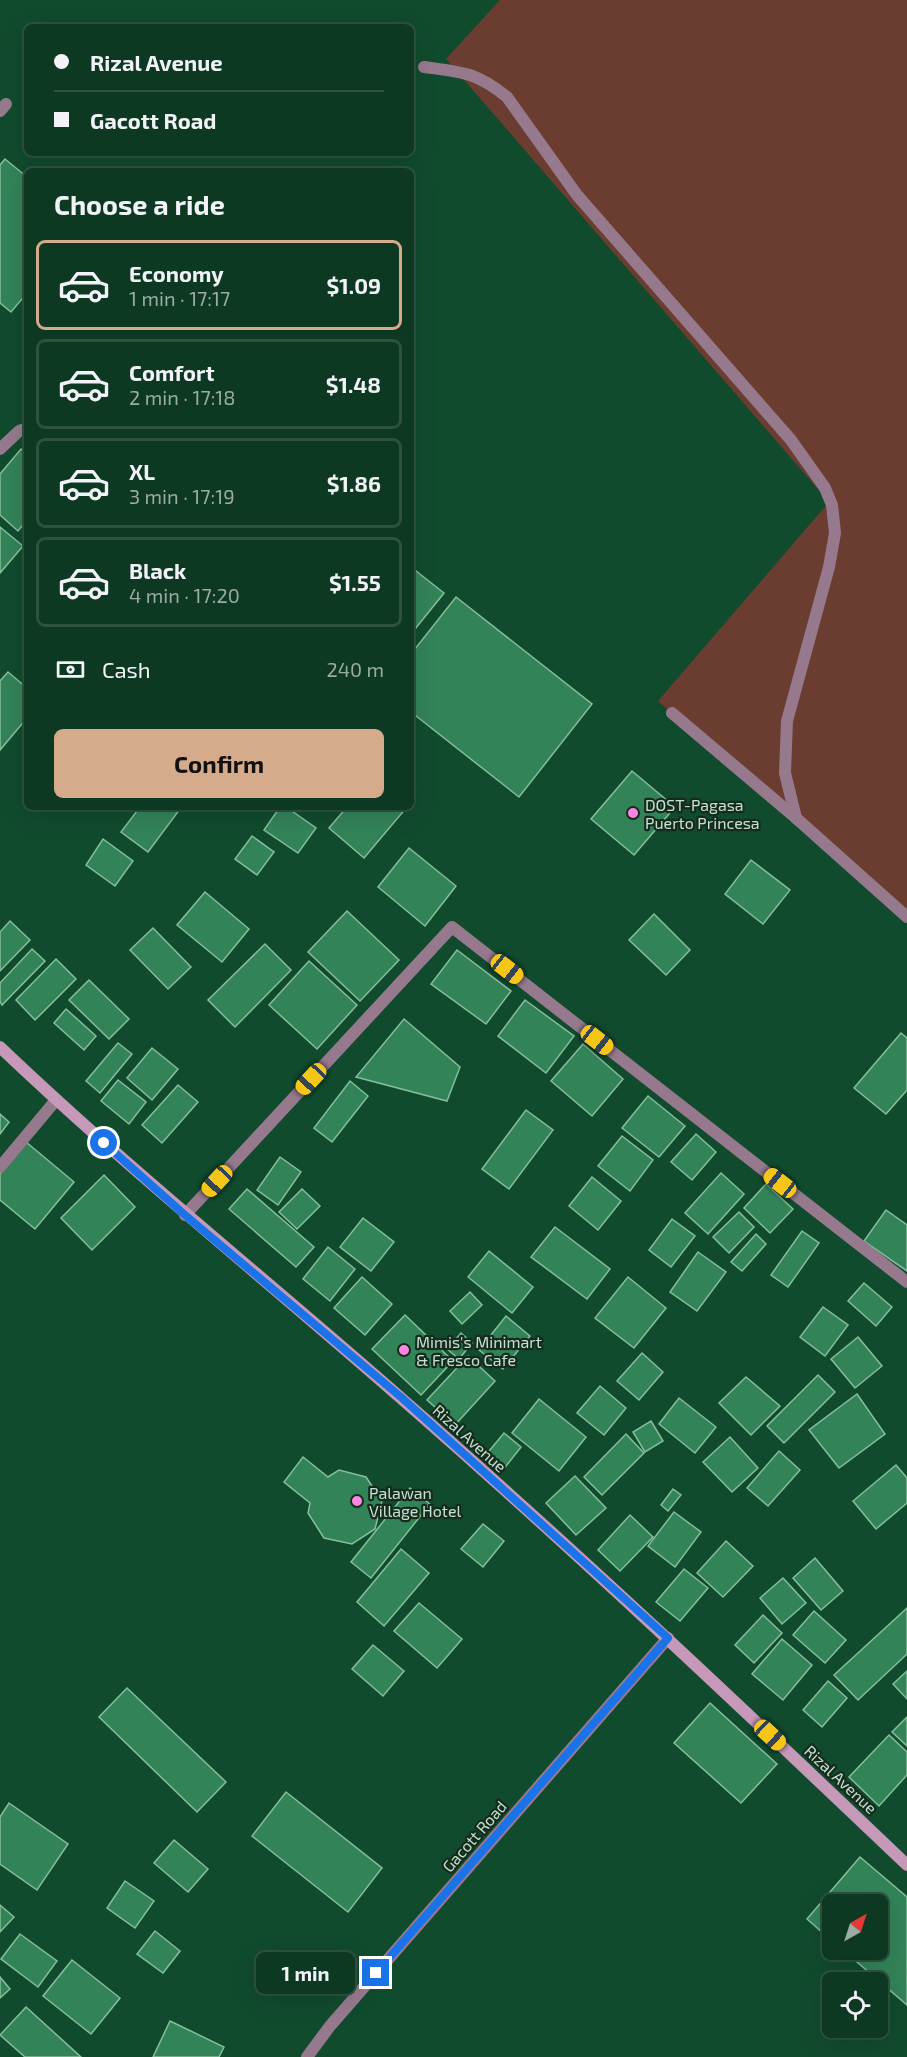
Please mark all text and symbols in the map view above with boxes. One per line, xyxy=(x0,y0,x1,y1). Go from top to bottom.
text: Rizal Avenue xyxy=(90,49,223,75)
text: Gacott Road xyxy=(90,107,216,133)
text: Choose a ride xyxy=(54,188,225,220)
icon: car xyxy=(57,258,111,312)
text: Economy xyxy=(129,260,224,286)
text: $1.09 xyxy=(327,272,381,298)
text: 1 min · 17:17 xyxy=(129,286,230,310)
icon: car xyxy=(57,357,111,411)
text: Comfort xyxy=(129,359,214,385)
text: $1.48 xyxy=(326,371,381,397)
text: 2 min · 17:18 xyxy=(129,385,235,409)
icon: car xyxy=(57,456,111,510)
text: XL xyxy=(129,458,155,484)
text: $1.86 xyxy=(327,470,381,496)
text: 3 min · 17:19 xyxy=(129,484,235,508)
icon: car xyxy=(57,555,111,609)
text: Black xyxy=(129,557,186,583)
text: $1.55 xyxy=(329,569,381,595)
text: 4 min · 17:20 xyxy=(129,583,240,607)
icon: cash xyxy=(54,653,87,686)
text: Cash xyxy=(102,656,151,682)
text: 240 m xyxy=(326,657,384,681)
button: Confirm xyxy=(54,729,384,798)
place label: DOST-Pagasa Puerto Princesa xyxy=(645,795,760,832)
marker: DOST-Pagasa Puerto Princesa xyxy=(626,806,640,820)
car xyxy=(487,951,527,987)
car xyxy=(577,1022,617,1058)
car xyxy=(292,1060,330,1098)
route start xyxy=(90,1129,117,1156)
car xyxy=(198,1162,236,1200)
car xyxy=(760,1165,800,1201)
place label: Mimis's Minimart & Fresco Cafe xyxy=(416,1332,542,1369)
marker: Mimis's Minimart & Fresco Cafe xyxy=(397,1343,411,1357)
street label: Rizal Avenue xyxy=(429,1400,511,1476)
place label: Palawan Village Hotel xyxy=(369,1483,461,1520)
marker: Palawan Village Hotel xyxy=(350,1494,364,1508)
car xyxy=(751,1716,789,1754)
street label: Rizal Avenue xyxy=(801,1741,881,1817)
street label: Gacott Road xyxy=(438,1796,510,1876)
north arrow xyxy=(822,1894,888,1960)
map controls xyxy=(822,1894,888,2038)
callout: 1 min xyxy=(256,1952,355,1994)
route end xyxy=(362,1959,389,1986)
text: 1 min xyxy=(281,1961,330,1985)
button: locate xyxy=(822,1972,888,2038)

